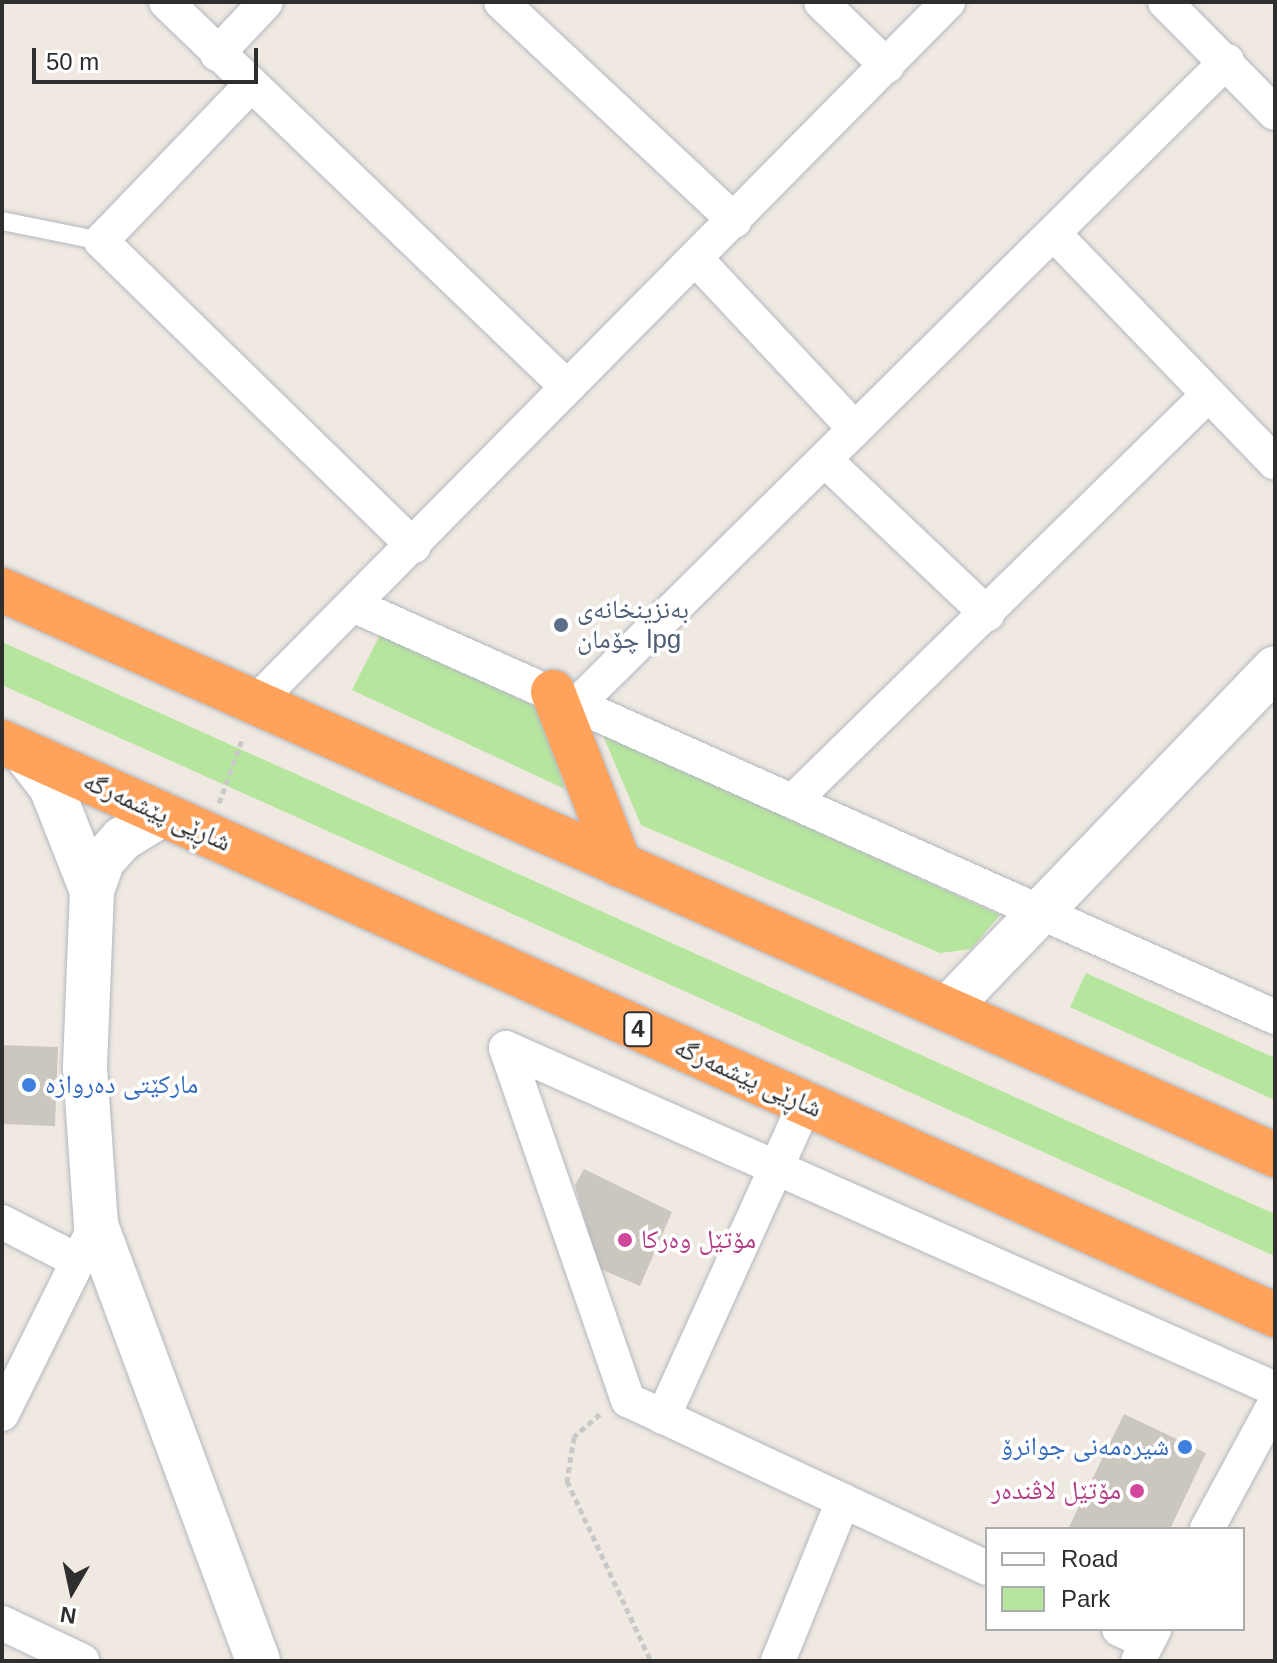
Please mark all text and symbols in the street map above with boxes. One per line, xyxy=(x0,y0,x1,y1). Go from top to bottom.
scale bar xyxy=(36,32,262,82)
text: 50 m xyxy=(46,48,99,75)
place label: بەنزینخانەی چۆمان lpg xyxy=(577,594,689,656)
marker: بەنزینخانەی چۆمان lpg xyxy=(552,616,570,634)
street label: شاڕێی پێشمەرگە xyxy=(78,766,236,858)
road number: 4 xyxy=(622,1009,654,1049)
street label: شاڕێی پێشمەرگە xyxy=(669,1032,827,1124)
place label: مارکێتی دەروازە xyxy=(45,1069,198,1101)
marker: مارکێتی دەروازە xyxy=(20,1076,38,1094)
place label: مۆتێل وەرکا xyxy=(641,1224,756,1256)
marker: مۆتێل وەرکا xyxy=(616,1231,634,1249)
place label: شیرەمەنی جوانرۆ xyxy=(1001,1431,1169,1463)
marker: شیرەمەنی جوانرۆ xyxy=(1176,1438,1194,1456)
place label: مۆتێل لاڤندەر xyxy=(991,1475,1121,1507)
marker: مۆتێل لاڤندەر xyxy=(1128,1482,1146,1500)
legend xyxy=(985,1527,1245,1631)
text: Road xyxy=(1061,1545,1118,1572)
north arrow xyxy=(32,1551,112,1631)
text: Park xyxy=(1061,1585,1110,1612)
text: N xyxy=(58,1602,78,1629)

